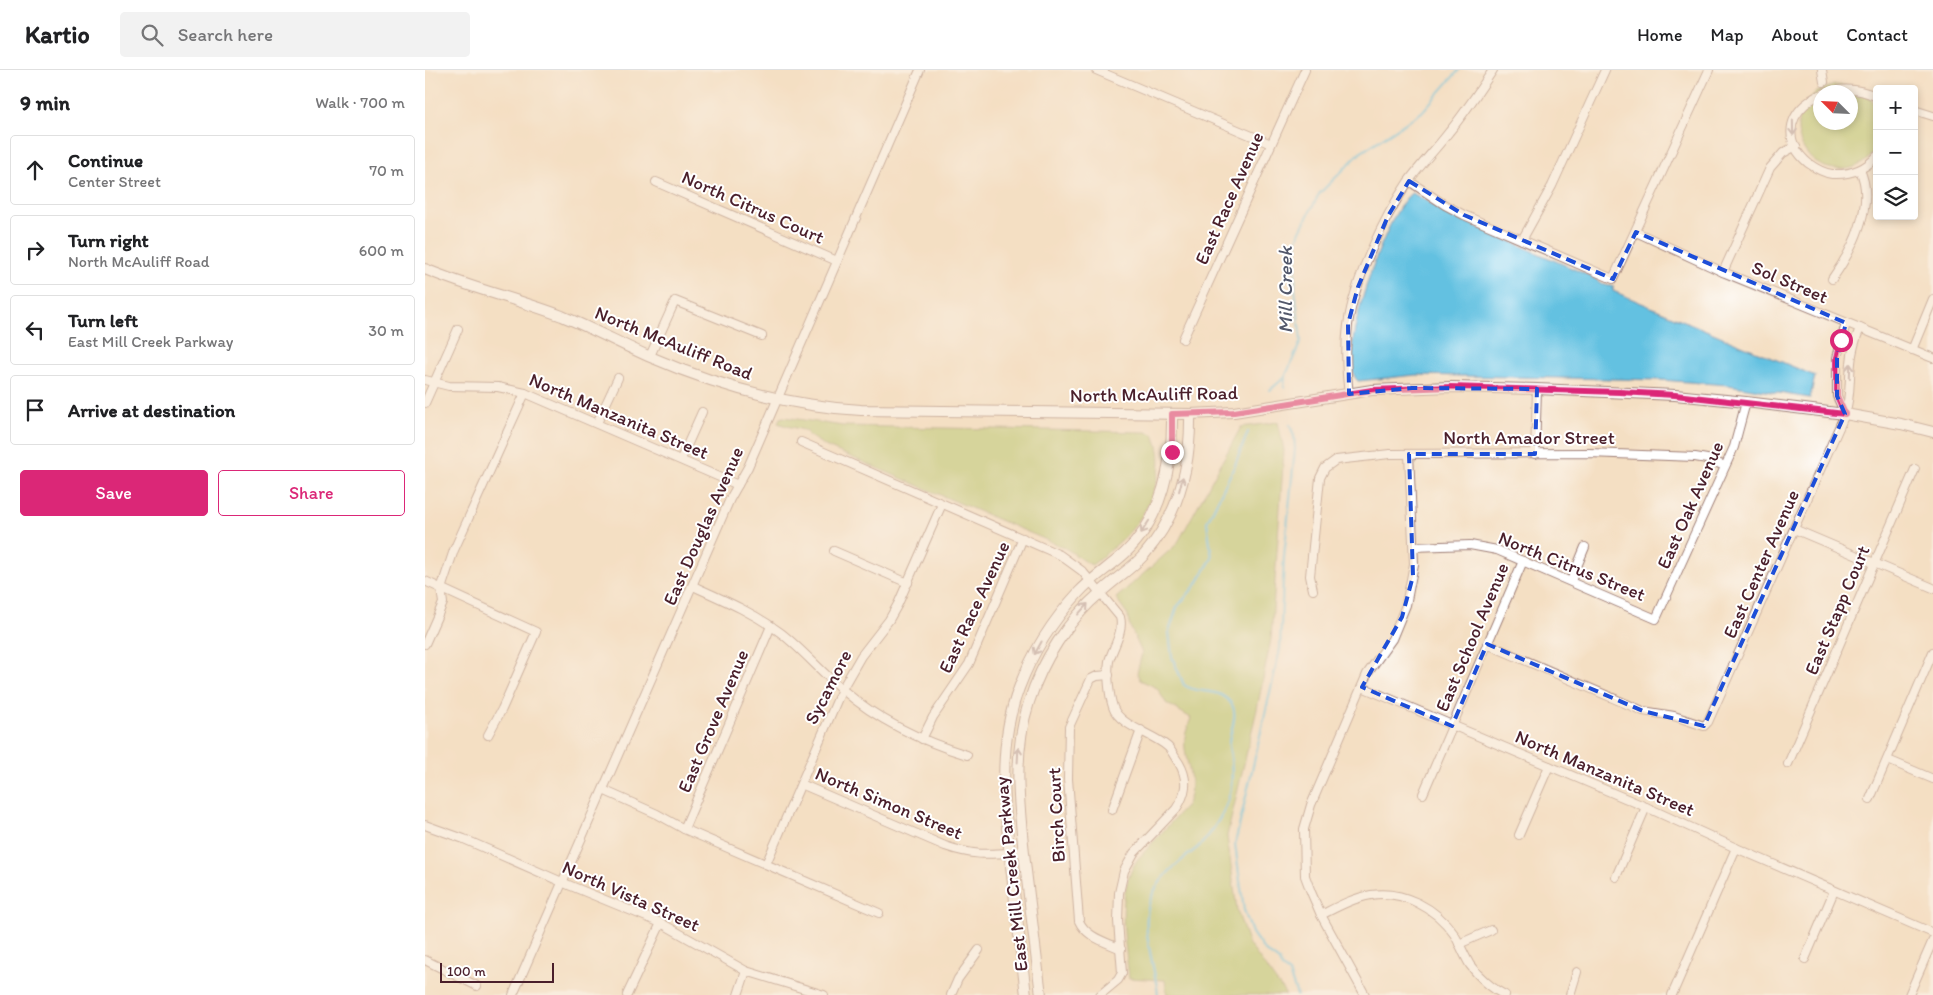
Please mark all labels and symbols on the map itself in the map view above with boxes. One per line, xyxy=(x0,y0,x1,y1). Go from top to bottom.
north arrow xyxy=(1813,85,1858,130)
one-way arrow xyxy=(1788,120,1798,136)
street label: East Race Avenue xyxy=(1189,128,1269,268)
street label: North Citrus Court xyxy=(678,165,828,249)
water label: Mill Creek xyxy=(1273,245,1297,333)
street label: Sol Street xyxy=(1748,256,1832,308)
street label: North McAuliff Road xyxy=(592,301,757,385)
route start xyxy=(1830,329,1853,352)
one-way arrow xyxy=(1846,363,1855,379)
street label: North Manzanita Street xyxy=(526,368,712,464)
street label: North McAuliff Road xyxy=(1070,381,1239,407)
street label: North Amador Street xyxy=(1443,426,1615,449)
street label: East Oak Avenue xyxy=(1652,438,1728,572)
route end xyxy=(1161,441,1184,464)
street label: East Douglas Avenue xyxy=(658,443,748,609)
one-way arrow xyxy=(1177,477,1187,493)
street label: East Center Avenue xyxy=(1718,486,1804,642)
one-way arrow xyxy=(1139,520,1149,534)
street label: North Citrus Street xyxy=(1495,526,1649,606)
street label: East Race Avenue xyxy=(933,537,1015,677)
street label: East Stapp Court xyxy=(1799,542,1875,678)
street label: East School Avenue xyxy=(1430,559,1514,715)
one-way arrow xyxy=(1077,603,1089,616)
one-way arrow xyxy=(1033,640,1042,655)
street label: East Grove Avenue xyxy=(673,646,753,796)
street label: Sycamore xyxy=(800,646,856,728)
street label: North Manzanita Street xyxy=(1512,725,1698,821)
one-way arrow xyxy=(1014,747,1023,763)
street label: North Simon Street xyxy=(812,762,966,844)
street label: Birch Court xyxy=(1042,767,1070,863)
street label: East Mill Creek Parkway xyxy=(989,775,1033,973)
street label: North Vista Street xyxy=(559,855,703,937)
scale bar xyxy=(440,960,554,983)

